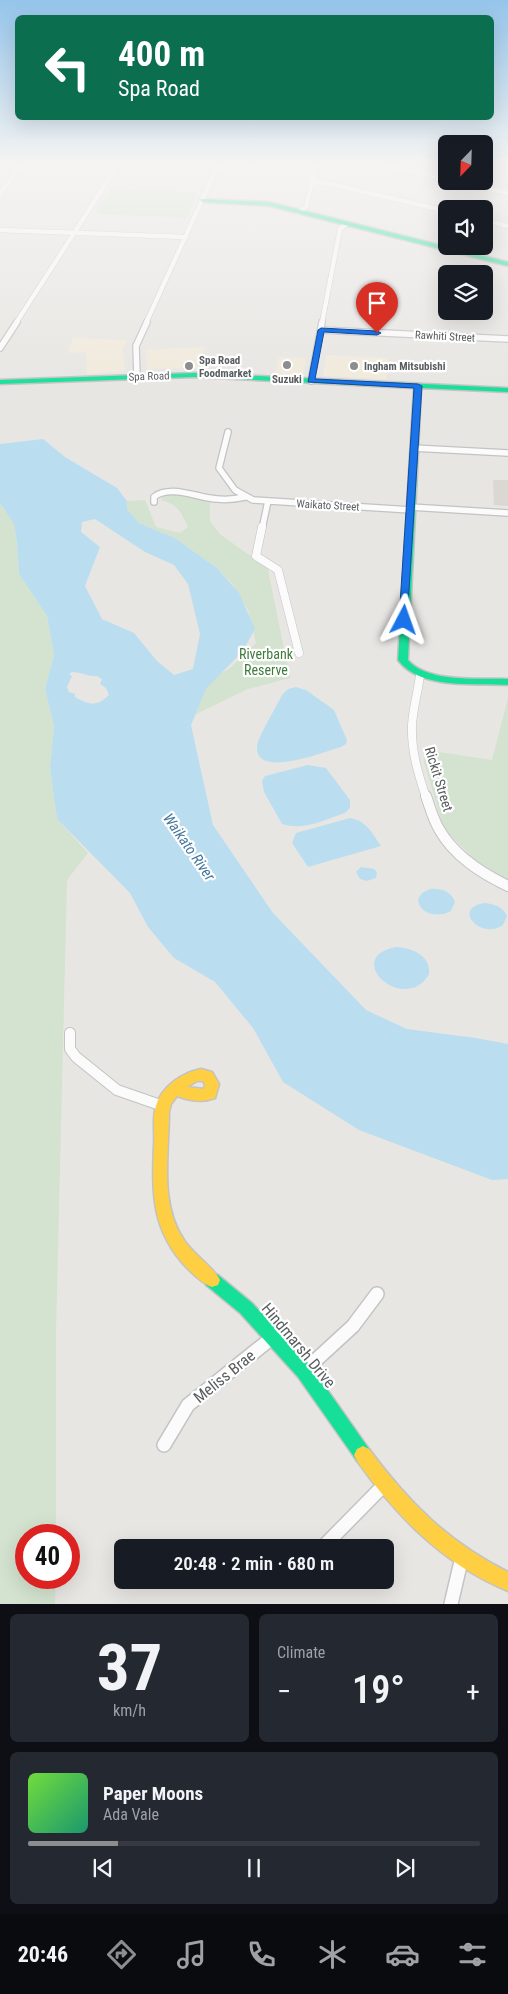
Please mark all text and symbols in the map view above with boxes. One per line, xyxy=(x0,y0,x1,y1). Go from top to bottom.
text: 400 m xyxy=(118,34,205,75)
icon: left xyxy=(35,35,100,100)
text: Spa Road xyxy=(118,76,200,101)
north arrow xyxy=(438,135,492,190)
map controls xyxy=(438,135,493,320)
button: sound xyxy=(438,200,493,255)
button: layers xyxy=(438,265,493,320)
pin xyxy=(356,282,398,333)
icon: arrive xyxy=(363,289,391,317)
street label: Rawhiti Street xyxy=(415,328,475,345)
place label: Spa Road Foodmarket xyxy=(199,354,252,380)
marker: Suzuki xyxy=(281,359,293,371)
marker: Spa Road Foodmarket xyxy=(183,360,195,372)
marker: Ingham Mitsubishi xyxy=(348,360,360,372)
place label: Ingham Mitsubishi xyxy=(364,360,446,373)
street label: Spa Road xyxy=(128,369,170,384)
place label: Suzuki xyxy=(272,373,302,386)
street label: Waikato Street xyxy=(296,497,360,514)
position arrow xyxy=(377,593,429,645)
park label: Riverbank Reserve xyxy=(239,646,294,678)
street label: Rickit Street xyxy=(422,745,456,813)
water label: Waikato River xyxy=(159,810,219,885)
street label: Hindmarsh Drive xyxy=(258,1299,339,1391)
street label: Meliss Brae xyxy=(190,1346,259,1407)
speed limit sign: 40 xyxy=(15,1524,80,1589)
text: 20:48 · 2 min · 680 m xyxy=(174,1552,334,1575)
text: 37 xyxy=(97,1630,162,1706)
text: Climate xyxy=(277,1643,325,1662)
text: 19° xyxy=(352,1668,405,1712)
text: − xyxy=(277,1675,291,1708)
text: + xyxy=(466,1675,480,1708)
text: km/h xyxy=(113,1701,146,1720)
text: Paper Moons xyxy=(103,1782,203,1805)
text: Ada Vale xyxy=(103,1805,159,1824)
icon: previous xyxy=(89,1854,117,1882)
icon: pause xyxy=(240,1854,268,1882)
icon: next xyxy=(391,1854,419,1882)
icon: directions xyxy=(104,1937,139,1972)
icon: music xyxy=(174,1937,209,1972)
icon: phone xyxy=(244,1937,279,1972)
icon: climate xyxy=(315,1937,350,1972)
icon: car xyxy=(385,1937,420,1972)
icon: filters xyxy=(455,1937,490,1972)
text: 20:46 xyxy=(18,1942,68,1967)

